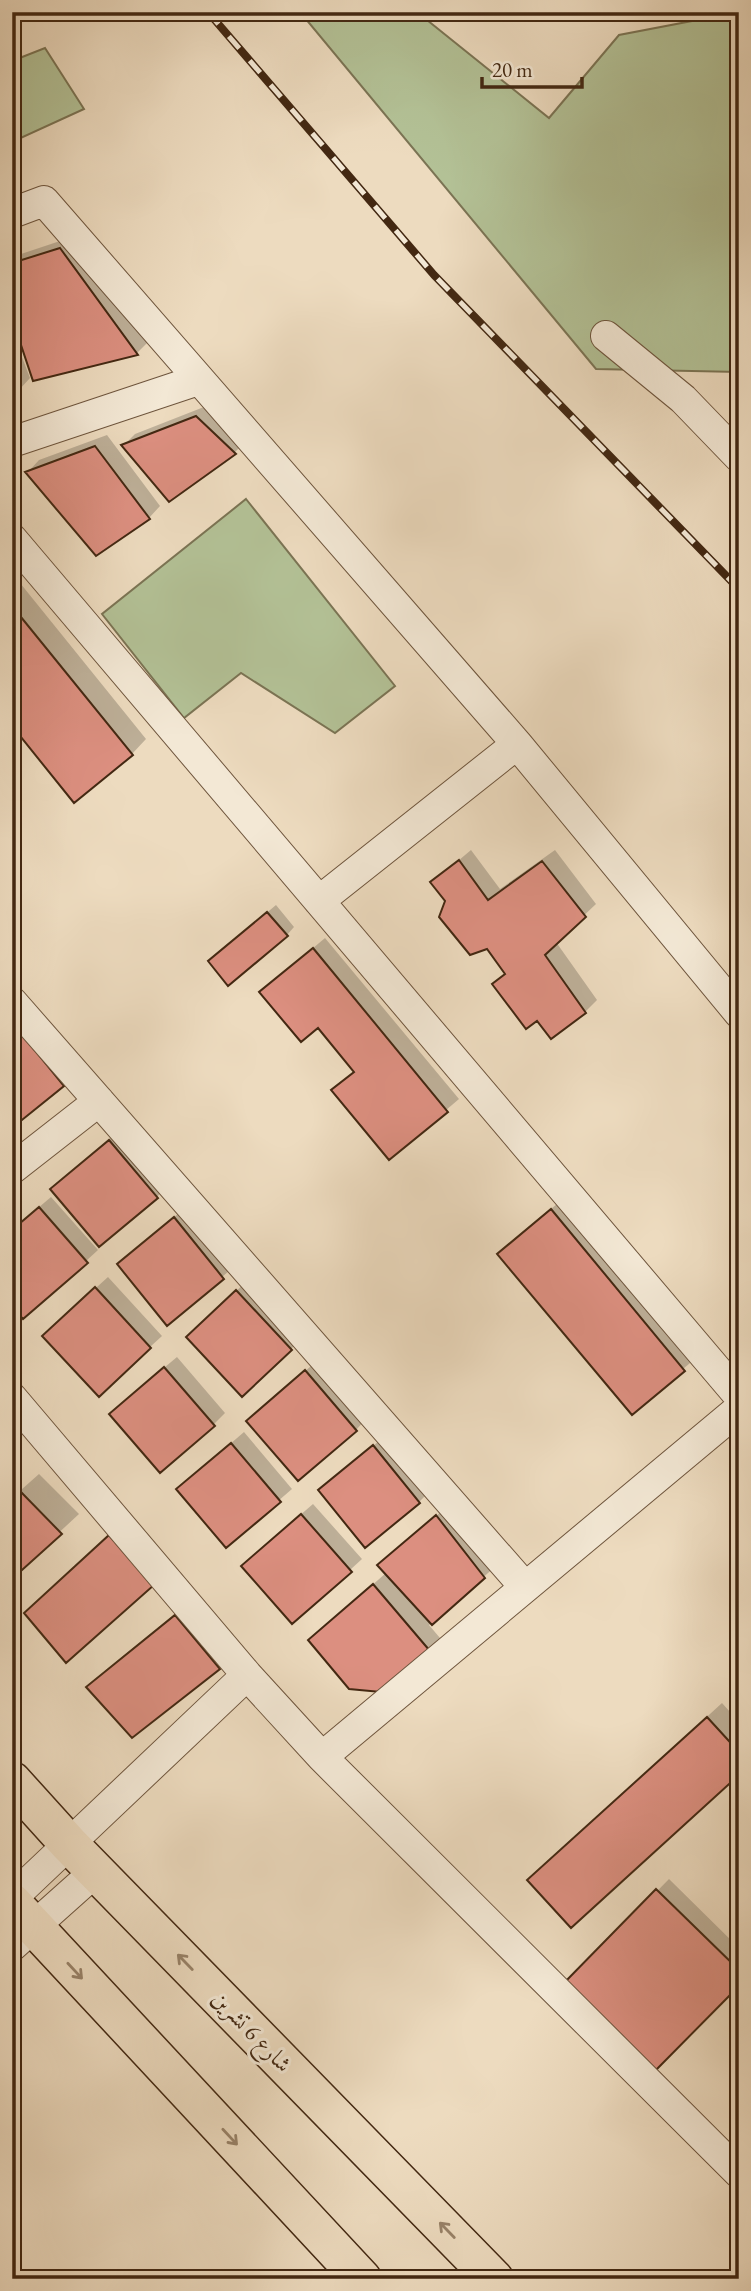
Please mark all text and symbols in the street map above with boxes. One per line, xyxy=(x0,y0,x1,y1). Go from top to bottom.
scale bar xyxy=(482,46,581,90)
text: 20 m xyxy=(492,56,533,83)
one-way arrow xyxy=(176,1954,193,1971)
one-way arrow xyxy=(67,1962,83,1980)
street label: شارع 6 تشرين xyxy=(202,1984,298,2082)
one-way arrow xyxy=(222,2128,239,2145)
one-way arrow xyxy=(438,2222,455,2239)

